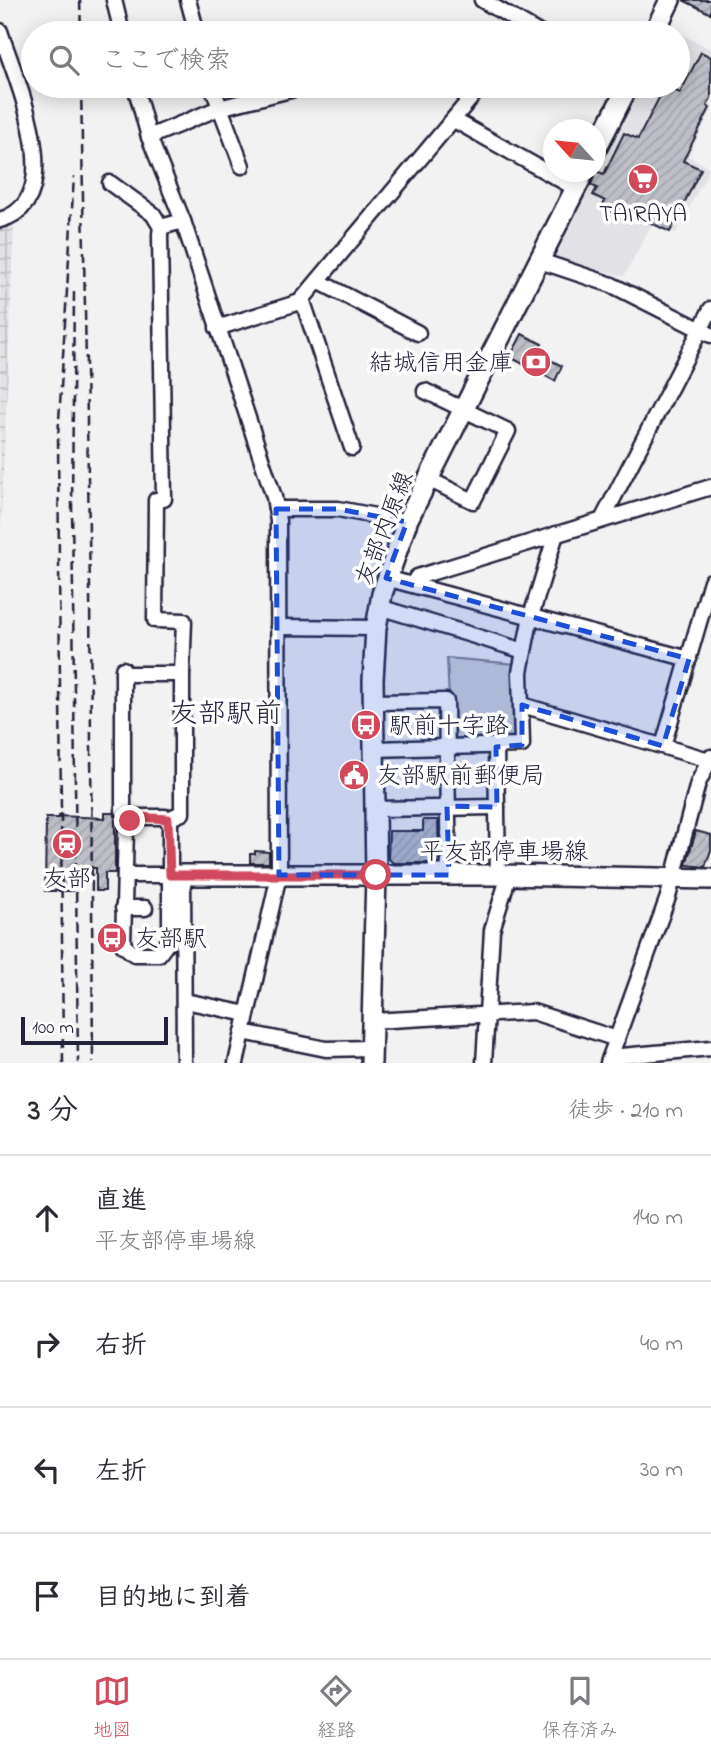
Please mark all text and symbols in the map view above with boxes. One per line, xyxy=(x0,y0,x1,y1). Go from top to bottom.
search box xyxy=(21,21,690,98)
icon: search xyxy=(45,41,83,79)
text: ここで検索 xyxy=(101,43,231,81)
north arrow xyxy=(543,119,606,182)
supermarket icon: TAIRAYA xyxy=(626,162,660,196)
place label: TAIRAYA xyxy=(599,198,687,233)
bank icon: 結城信用金庫 xyxy=(519,345,553,379)
place label: 結城信用金庫 xyxy=(369,347,513,382)
street label: 友部内原線 xyxy=(348,467,424,591)
district label: 友部駅前 xyxy=(170,695,282,736)
bus stop icon: 駅前十字路 xyxy=(349,708,383,742)
place label: 駅前十字路 xyxy=(389,710,509,745)
public building icon: 友部駅前郵便局 xyxy=(337,758,371,792)
place label: 友部駅前郵便局 xyxy=(377,760,545,795)
route end xyxy=(114,805,145,836)
station icon: 友部 xyxy=(50,827,84,861)
street label: 平友部停車場線 xyxy=(420,836,588,871)
route start xyxy=(360,859,391,890)
place label: 友部 xyxy=(43,863,91,898)
bus stop icon: 友部駅 xyxy=(95,921,129,955)
place label: 友部駅 xyxy=(135,923,207,958)
scale bar xyxy=(21,1014,168,1046)
text: 100 m xyxy=(32,1015,74,1042)
text: 3 分 xyxy=(28,1090,78,1134)
text: 徒歩 · 210 m xyxy=(568,1095,683,1128)
text: 直進 xyxy=(95,1183,147,1221)
icon: ahead xyxy=(28,1199,66,1237)
text: 140 m xyxy=(633,1202,683,1235)
text: 平友部停車場線 xyxy=(95,1226,256,1259)
icon: right xyxy=(28,1325,66,1363)
text: 右折 xyxy=(95,1328,147,1366)
text: 40 m xyxy=(640,1328,683,1361)
icon: left xyxy=(28,1451,66,1489)
text: 左折 xyxy=(95,1454,147,1492)
text: 30 m xyxy=(640,1454,683,1487)
icon: arrive xyxy=(28,1577,66,1615)
text: 目的地に到着 xyxy=(95,1580,251,1618)
tab: 地図 xyxy=(93,1672,131,1745)
tab: 経路 xyxy=(317,1672,356,1745)
tab: 保存済み xyxy=(542,1672,618,1745)

